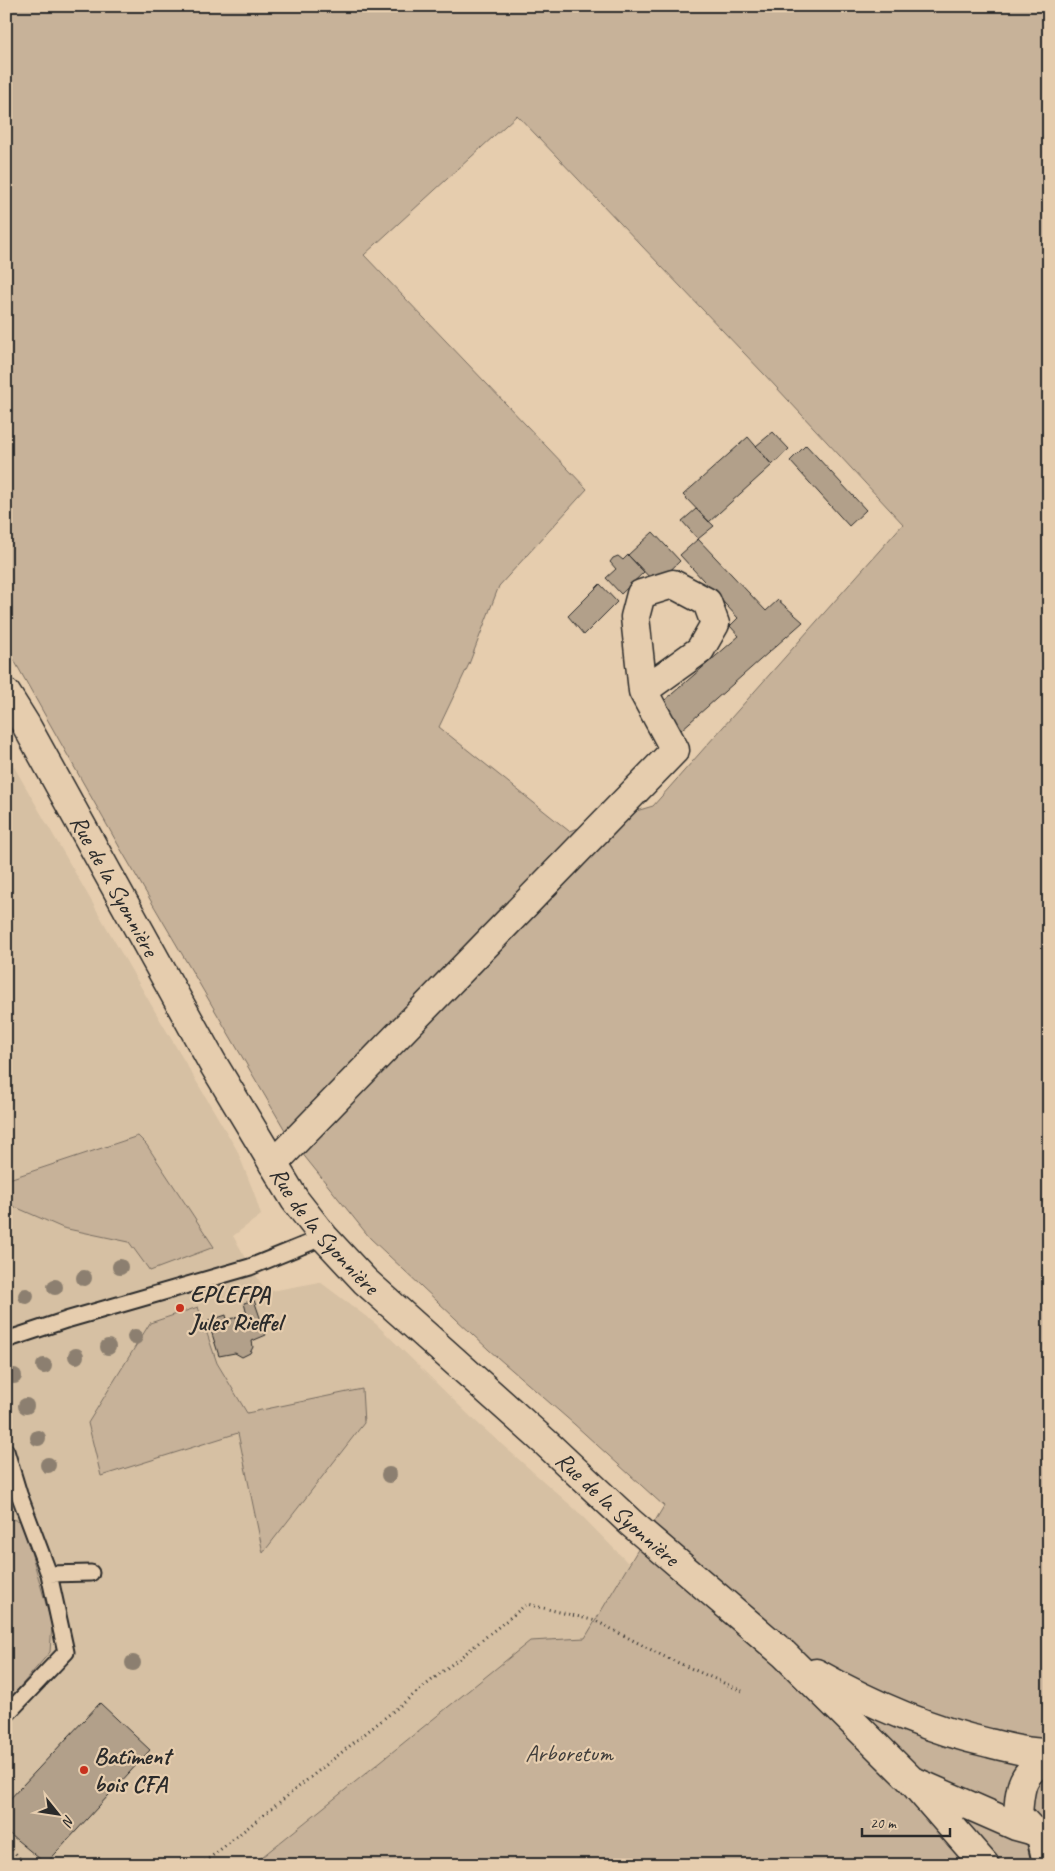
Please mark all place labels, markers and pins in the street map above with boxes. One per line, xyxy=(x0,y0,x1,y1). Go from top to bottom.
place label: EPLEFPA Jules Rieffel xyxy=(188,1279,286,1337)
marker: EPLEFPA Jules Rieffel xyxy=(174,1302,186,1314)
place label: Batîment bois CFA xyxy=(94,1741,174,1799)
marker: Batîment bois CFA xyxy=(78,1764,90,1776)

